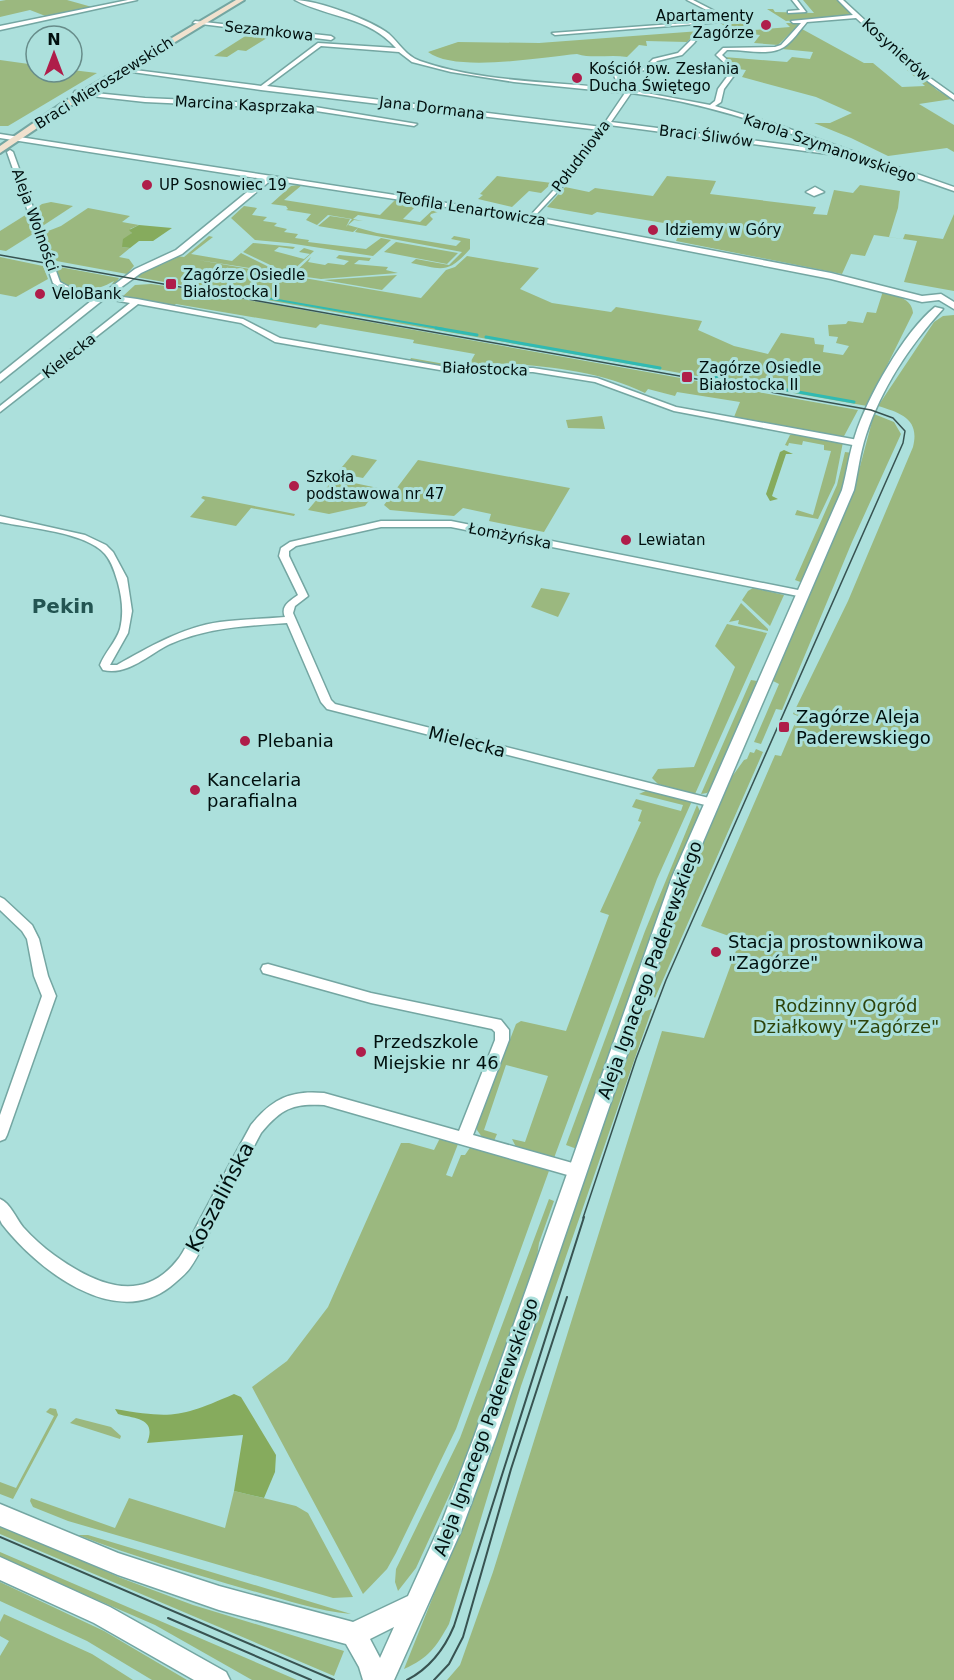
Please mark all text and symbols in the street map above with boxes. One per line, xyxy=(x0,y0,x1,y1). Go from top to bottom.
place label: Apartamenty Zagórze xyxy=(656,7,754,42)
street label: Kosynierów xyxy=(858,15,934,85)
street label: Sezamkowa xyxy=(224,17,314,45)
marker: Apartamenty Zagórze xyxy=(759,18,773,32)
north arrow xyxy=(24,24,84,84)
text: N xyxy=(47,30,61,49)
street label: Braci Mieroszewskich xyxy=(31,33,177,133)
place label: Kościół pw. Zesłania Ducha Świętego xyxy=(589,60,739,95)
marker: Kościół pw. Zesłania Ducha Świętego xyxy=(570,71,584,85)
street label: Marcina Kasprzaka xyxy=(174,92,316,118)
street label: Jana Dormana xyxy=(377,92,486,123)
street label: Karola Szymanowskiego xyxy=(741,110,919,186)
street label: Południowa xyxy=(548,117,614,195)
street label: Braci Śliwów xyxy=(658,120,754,151)
street label: Aleja Wolności xyxy=(8,166,62,274)
place label: UP Sosnowiec 19 xyxy=(159,176,287,194)
marker: UP Sosnowiec 19 xyxy=(140,178,154,192)
street label: Teofila Lenartowicza xyxy=(394,188,547,230)
place label: Idziemy w Góry xyxy=(665,221,781,239)
marker: Idziemy w Góry xyxy=(646,223,660,237)
place label: Zagórze Osiedle Białostocka I xyxy=(183,266,305,301)
marker: Zagórze Osiedle Białostocka I xyxy=(164,277,178,291)
place label: VeloBank xyxy=(52,285,122,303)
marker: VeloBank xyxy=(33,287,47,301)
street label: Kielecka xyxy=(39,330,99,382)
street label: Białostocka xyxy=(442,359,528,379)
place label: Zagórze Osiedle Białostocka II xyxy=(699,359,821,394)
marker: Zagórze Osiedle Białostocka II xyxy=(680,370,694,384)
place label: Szkoła podstawowa nr 47 xyxy=(306,468,444,503)
marker: Szkoła podstawowa nr 47 xyxy=(287,479,301,493)
street label: Łomżyńska xyxy=(466,519,553,553)
place label: Lewiatan xyxy=(638,531,706,549)
marker: Lewiatan xyxy=(619,533,633,547)
district label: Pekin xyxy=(32,594,94,618)
place label: Zagórze Aleja Paderewskiego xyxy=(796,706,931,748)
marker: Zagórze Aleja Paderewskiego xyxy=(777,720,791,734)
street label: Mielecka xyxy=(426,722,508,761)
place label: Plebania xyxy=(257,730,334,751)
marker: Plebania xyxy=(238,734,252,748)
place label: Kancelaria parafialna xyxy=(207,769,301,811)
marker: Kancelaria parafialna xyxy=(188,783,202,797)
street label: Aleja Ignacego Paderewskiego xyxy=(593,838,706,1102)
place label: Stacja prostownikowa "Zagórze" xyxy=(728,931,924,973)
marker: Stacja prostownikowa "Zagórze" xyxy=(709,945,723,959)
park label: Rodzinny Ogród Działkowy "Zagórze" xyxy=(753,995,939,1037)
place label: Przedszkole Miejskie nr 46 xyxy=(373,1031,499,1073)
marker: Przedszkole Miejskie nr 46 xyxy=(354,1045,368,1059)
street label: Koszalińska xyxy=(181,1138,259,1256)
street label: Aleja Ignacego Paderewskiego xyxy=(429,1295,542,1559)

